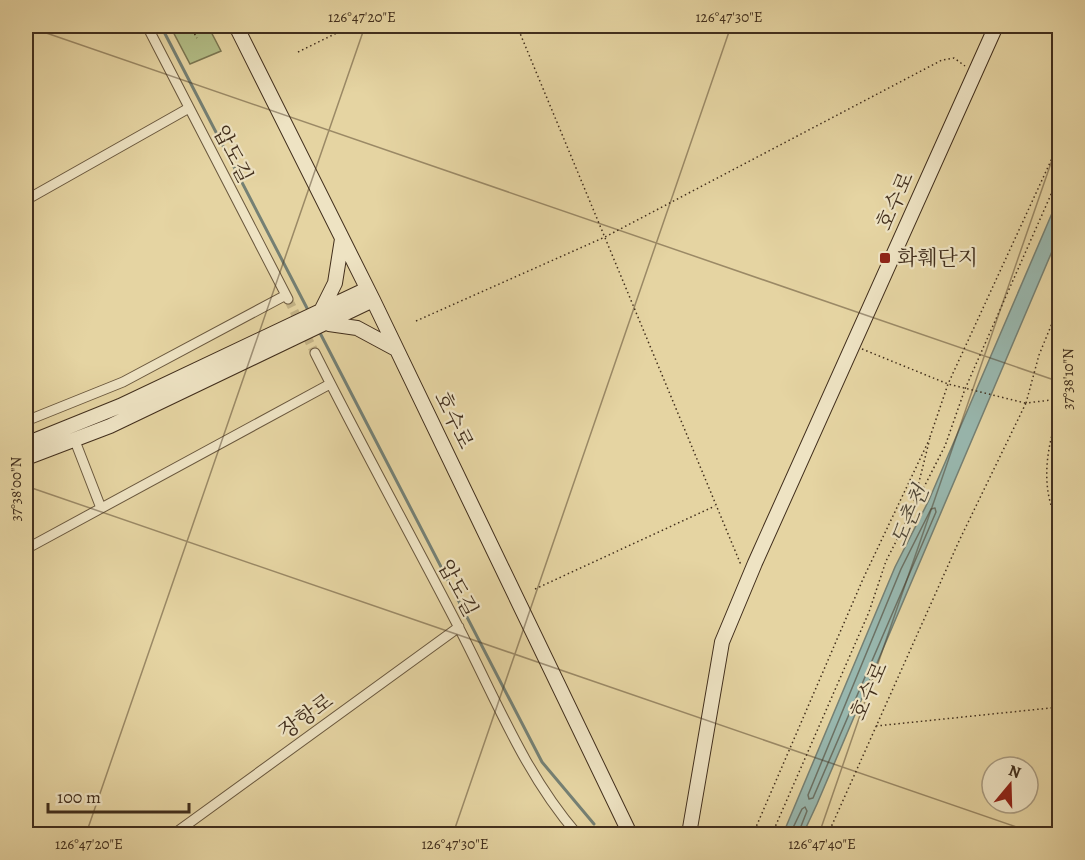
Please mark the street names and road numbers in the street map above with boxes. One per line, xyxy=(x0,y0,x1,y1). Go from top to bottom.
street label: 압도길 xyxy=(207,121,259,187)
street label: 호수로 xyxy=(870,168,920,234)
street label: 호수로 xyxy=(428,387,480,453)
street label: 압도길 xyxy=(431,555,485,621)
street label: 호수로 xyxy=(844,658,894,724)
street label: 장항로 xyxy=(273,687,339,745)

